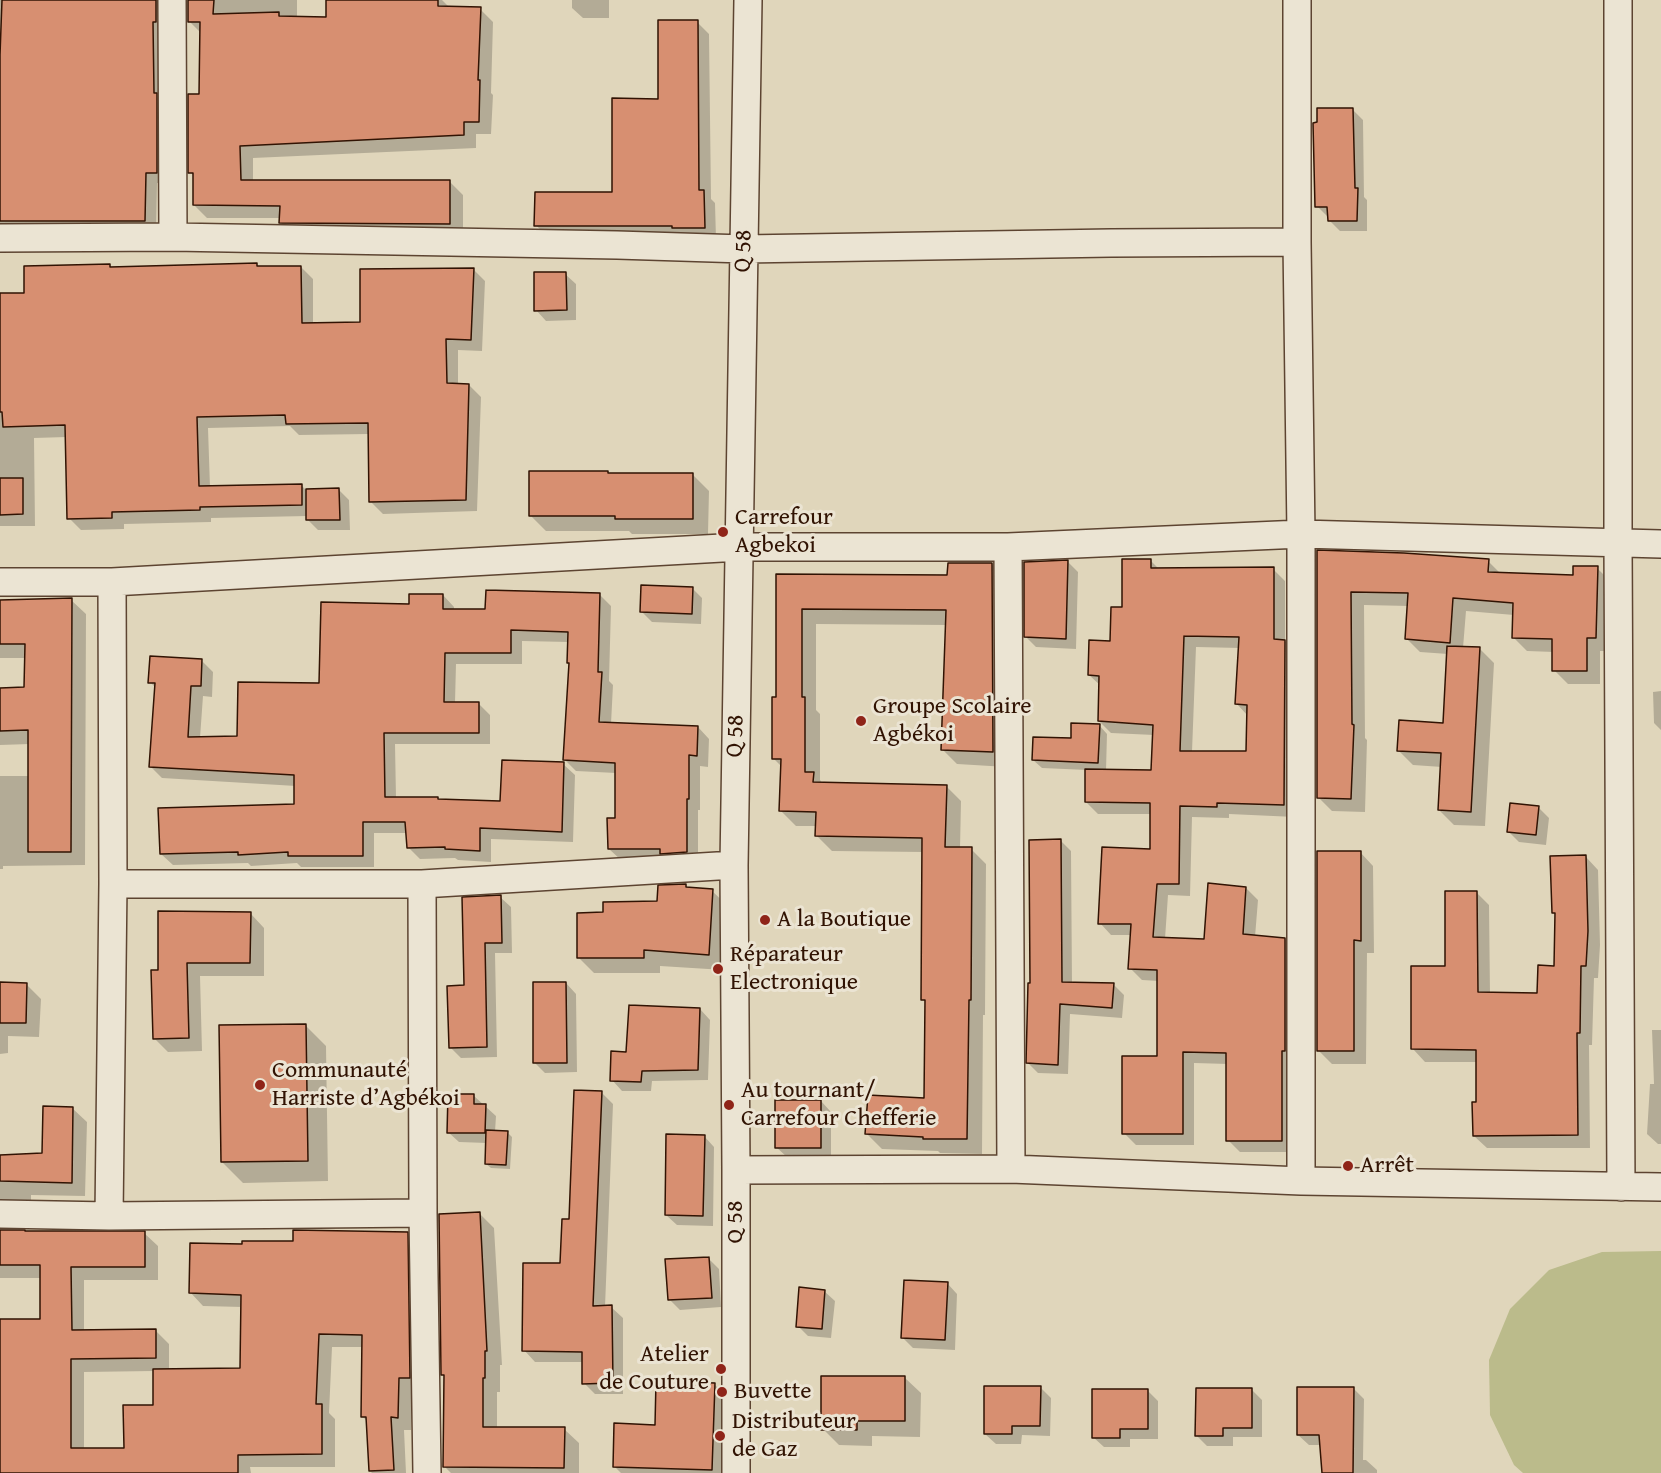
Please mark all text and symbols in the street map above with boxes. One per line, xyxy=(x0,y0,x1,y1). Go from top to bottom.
street label: Q 58 xyxy=(729,229,759,273)
place label: Carrefour Agbekoi xyxy=(735,504,833,560)
marker: Carrefour Agbekoi xyxy=(716,525,730,539)
place label: Groupe Scolaire Agbékoi xyxy=(873,693,1032,749)
street label: Q 58 xyxy=(721,714,751,758)
marker: Groupe Scolaire Agbékoi xyxy=(854,714,868,728)
place label: A la Boutique xyxy=(777,906,911,934)
marker: A la Boutique xyxy=(758,913,772,927)
place label: Réparateur Electronique xyxy=(730,941,858,997)
marker: Réparateur Electronique xyxy=(711,962,725,976)
place label: Communauté Harriste d’Agbékoi xyxy=(272,1057,460,1113)
place label: Au tournant/ Carrefour Chefferie xyxy=(741,1077,936,1133)
marker: Communauté Harriste d’Agbékoi xyxy=(253,1078,267,1092)
marker: Au tournant/ Carrefour Chefferie xyxy=(722,1098,736,1112)
place label: Arrêt xyxy=(1360,1152,1414,1180)
marker: Arrêt xyxy=(1341,1159,1355,1173)
street label: Q 58 xyxy=(722,1201,750,1243)
place label: Atelier de Couture xyxy=(599,1341,709,1397)
marker: Atelier de Couture xyxy=(714,1362,728,1376)
place label: Buvette xyxy=(734,1378,811,1406)
marker: Buvette xyxy=(715,1385,729,1399)
place label: Distributeur de Gaz xyxy=(732,1408,856,1464)
marker: Distributeur de Gaz xyxy=(713,1429,727,1443)

